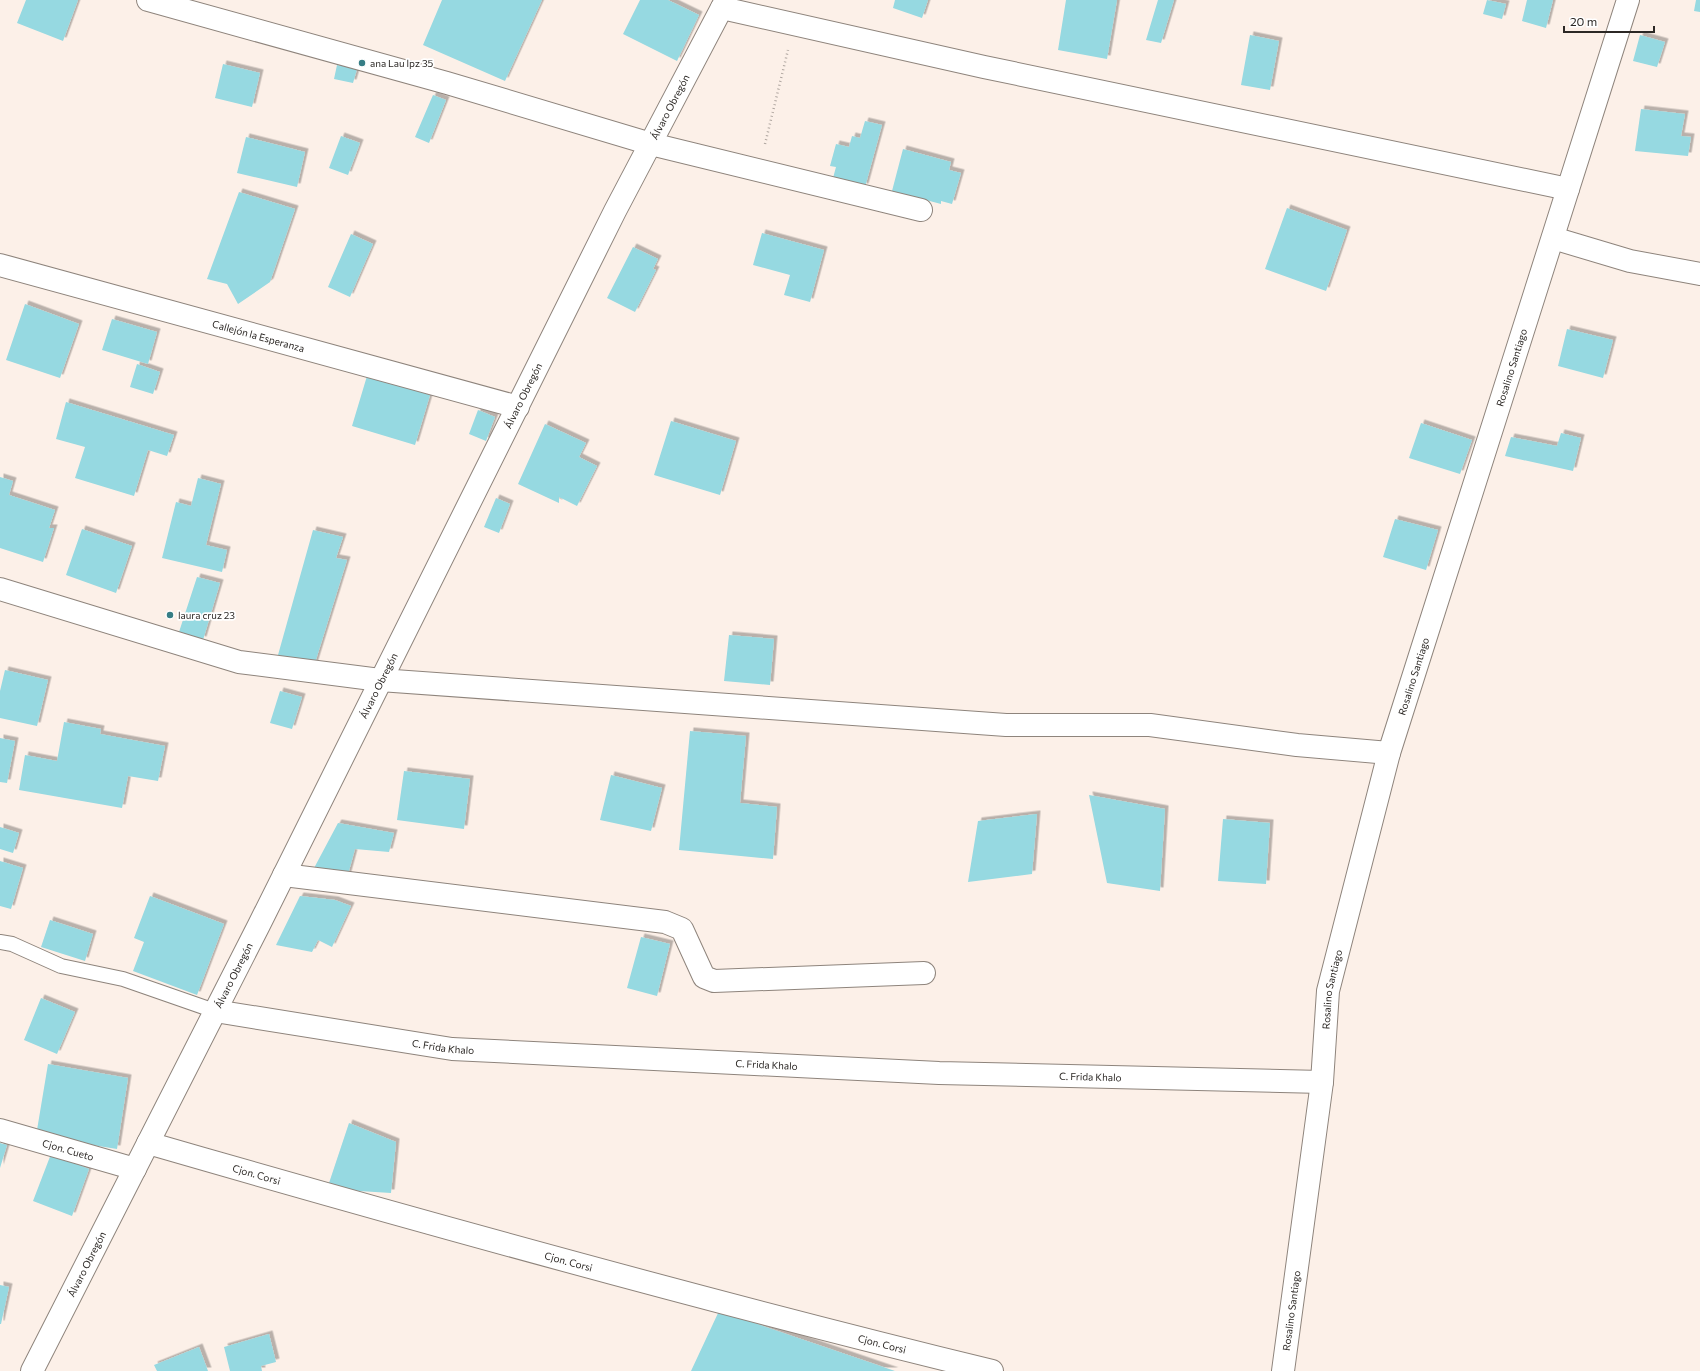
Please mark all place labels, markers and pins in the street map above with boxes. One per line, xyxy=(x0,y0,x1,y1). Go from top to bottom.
place label: ana Lau lpz 35 xyxy=(370,57,434,69)
marker: ana Lau lpz 35 xyxy=(357,58,367,68)
place label: laura cruz 23 xyxy=(178,609,235,621)
marker: laura cruz 23 xyxy=(165,610,175,620)

